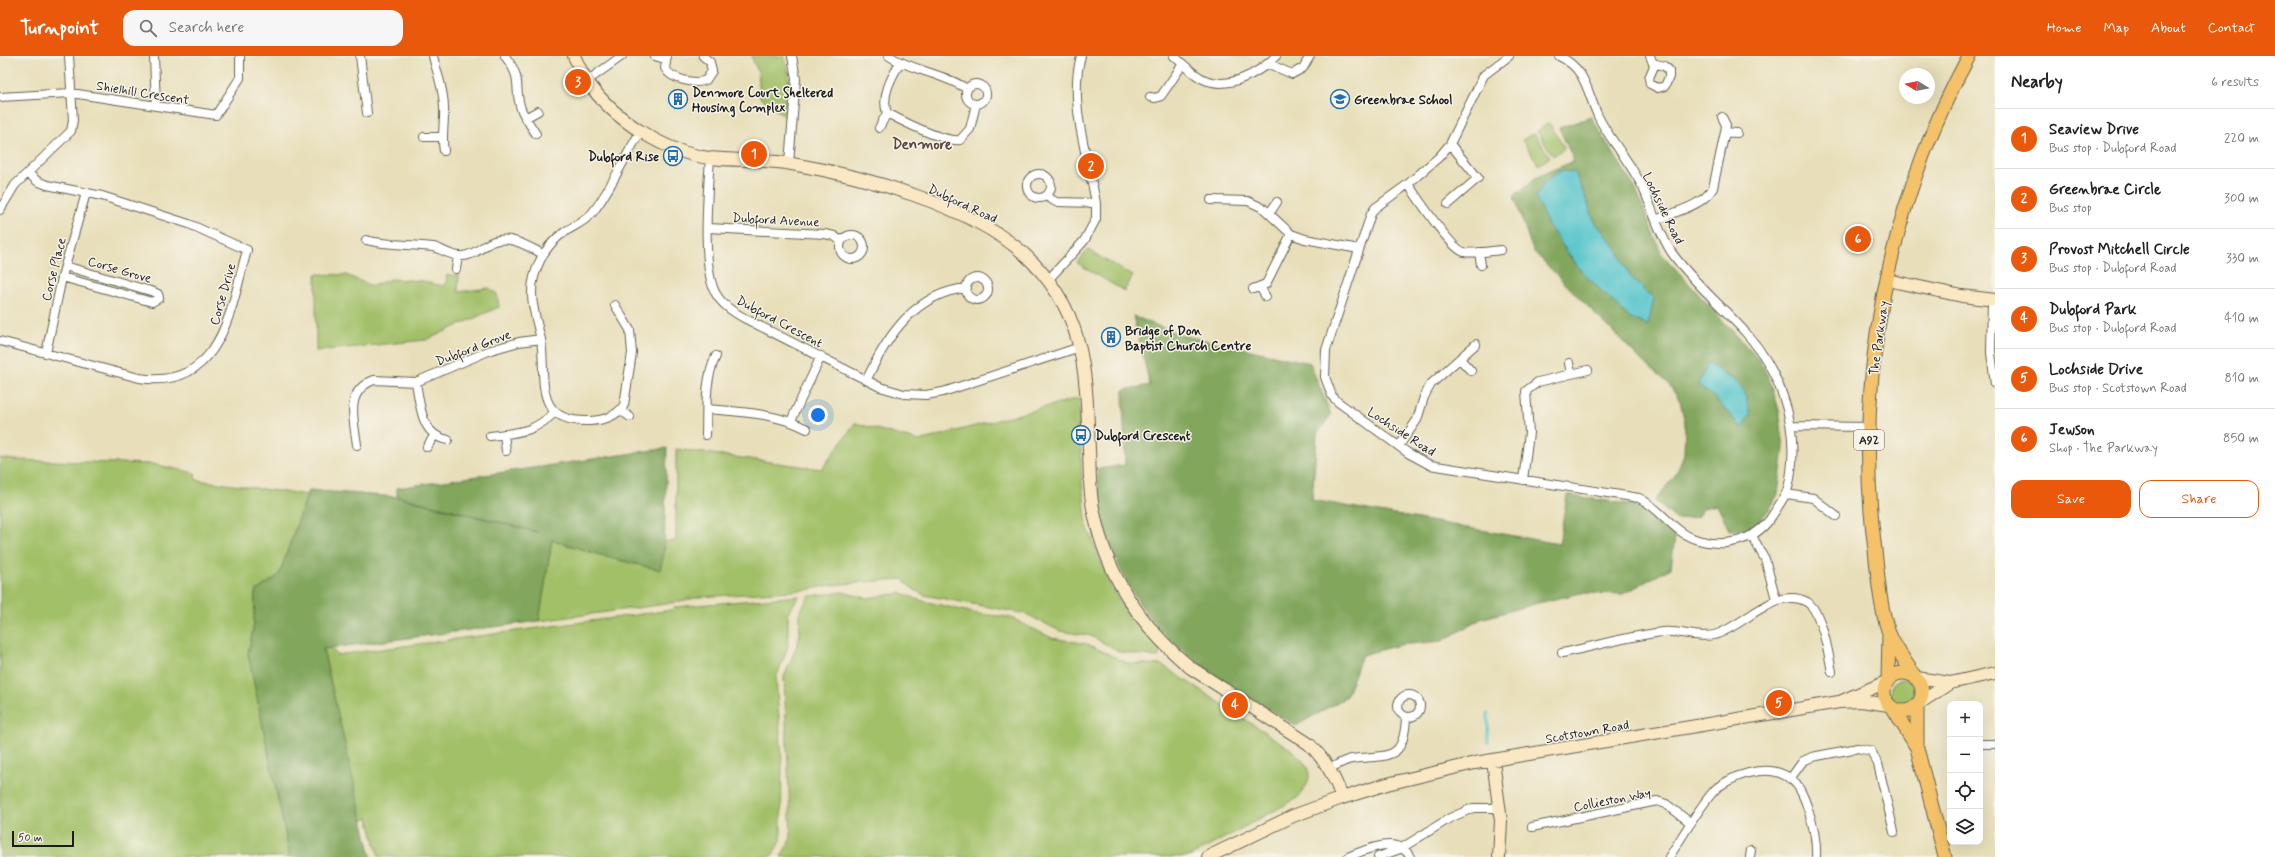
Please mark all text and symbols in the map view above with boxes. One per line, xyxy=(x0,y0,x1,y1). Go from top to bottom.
search box xyxy=(123,10,403,46)
text: Turnpoint xyxy=(20,16,99,41)
icon: search xyxy=(137,17,159,39)
text: Search here xyxy=(169,18,244,38)
text: Home xyxy=(2047,19,2081,37)
text: Map xyxy=(2103,19,2129,37)
text: About xyxy=(2151,19,2186,37)
text: Contact xyxy=(2208,19,2255,37)
pin: 3 xyxy=(565,67,591,97)
north arrow xyxy=(1899,68,1935,104)
text: Nearby xyxy=(2011,71,2063,93)
text: 6 results xyxy=(2211,74,2259,91)
street label: Shielhill Crescent xyxy=(95,78,190,109)
place label: Denmore Court Sheltered Housing Complex xyxy=(692,85,833,118)
building icon: Denmore Court Sheltered Housing Complex xyxy=(667,88,689,110)
school or university icon: Greenbrae School xyxy=(1329,88,1351,110)
place label: Greenbrae School xyxy=(1354,92,1452,109)
text: Seaview Drive xyxy=(2049,120,2139,140)
text: 1 xyxy=(2021,130,2027,147)
text: 220 m xyxy=(2224,130,2259,147)
district label: Denmore xyxy=(892,135,952,155)
pin: 1 xyxy=(741,139,767,169)
text: Bus stop · Dubford Road xyxy=(2049,140,2177,157)
bus stop icon: Dubford Rise xyxy=(662,145,684,167)
place label: Dubford Rise xyxy=(588,149,659,168)
pin: 2 xyxy=(1078,151,1104,181)
street label: Lochside Road xyxy=(1638,170,1687,247)
text: Greenbrae Circle xyxy=(2049,180,2161,200)
street label: Dubford Road xyxy=(924,181,1000,230)
text: 2 xyxy=(2021,190,2027,207)
text: 300 m xyxy=(2224,190,2259,207)
text: Bus stop xyxy=(2049,200,2092,217)
street label: Dubford Avenue xyxy=(732,210,820,233)
pin: 6 xyxy=(1845,224,1871,254)
street label: Corse Place xyxy=(38,236,71,303)
text: Provost Mitchell Circle xyxy=(2049,240,2190,260)
text: 3 xyxy=(2021,250,2027,267)
text: 330 m xyxy=(2226,250,2259,267)
street label: Corse Grove xyxy=(86,253,154,288)
text: Bus stop · Dubford Road xyxy=(2049,260,2177,277)
street label: Corse Drive xyxy=(206,261,240,327)
street label: Dubford Crescent xyxy=(732,292,826,354)
street label: The Parkway xyxy=(1866,300,1893,377)
text: Dubford Park xyxy=(2049,300,2136,320)
text: 4 xyxy=(2020,310,2028,327)
text: 410 m xyxy=(2224,310,2259,327)
text: Bus stop · Dubford Road xyxy=(2049,320,2177,337)
place label: Bridge of Don Baptist Church Centre xyxy=(1125,323,1252,355)
street label: Dubford Grove xyxy=(434,326,514,372)
building icon: Bridge of Don Baptist Church Centre xyxy=(1100,326,1122,348)
text: Lochside Drive xyxy=(2049,360,2143,380)
text: 5 xyxy=(2020,370,2028,387)
text: 810 m xyxy=(2224,370,2259,387)
text: Bus stop · Scotstown Road xyxy=(2049,380,2187,397)
street label: Lochside Road xyxy=(1364,404,1439,461)
your location xyxy=(808,405,828,425)
text: Jewson xyxy=(2049,420,2094,440)
bus stop icon: Dubford Crescent xyxy=(1070,424,1092,446)
place label: Dubford Crescent xyxy=(1095,428,1191,447)
road number: A92 xyxy=(1854,430,1884,450)
text: 6 xyxy=(2021,430,2027,447)
text: 850 m xyxy=(2223,430,2259,447)
text: Shop · The Parkway xyxy=(2049,440,2158,457)
button: Save xyxy=(2011,480,2131,518)
button: Share xyxy=(2139,480,2259,518)
pin: 5 xyxy=(1766,688,1792,718)
pin: 4 xyxy=(1222,690,1248,720)
map controls xyxy=(1947,701,1983,845)
button: + xyxy=(1947,701,1983,737)
street label: Scotstown Road xyxy=(1544,717,1631,748)
button: − xyxy=(1947,737,1983,773)
button: locate xyxy=(1947,773,1983,809)
street label: Collieston Way xyxy=(1572,785,1652,816)
button: layers xyxy=(1947,809,1983,845)
scale bar xyxy=(12,829,74,848)
text: 50 m xyxy=(18,831,43,845)

